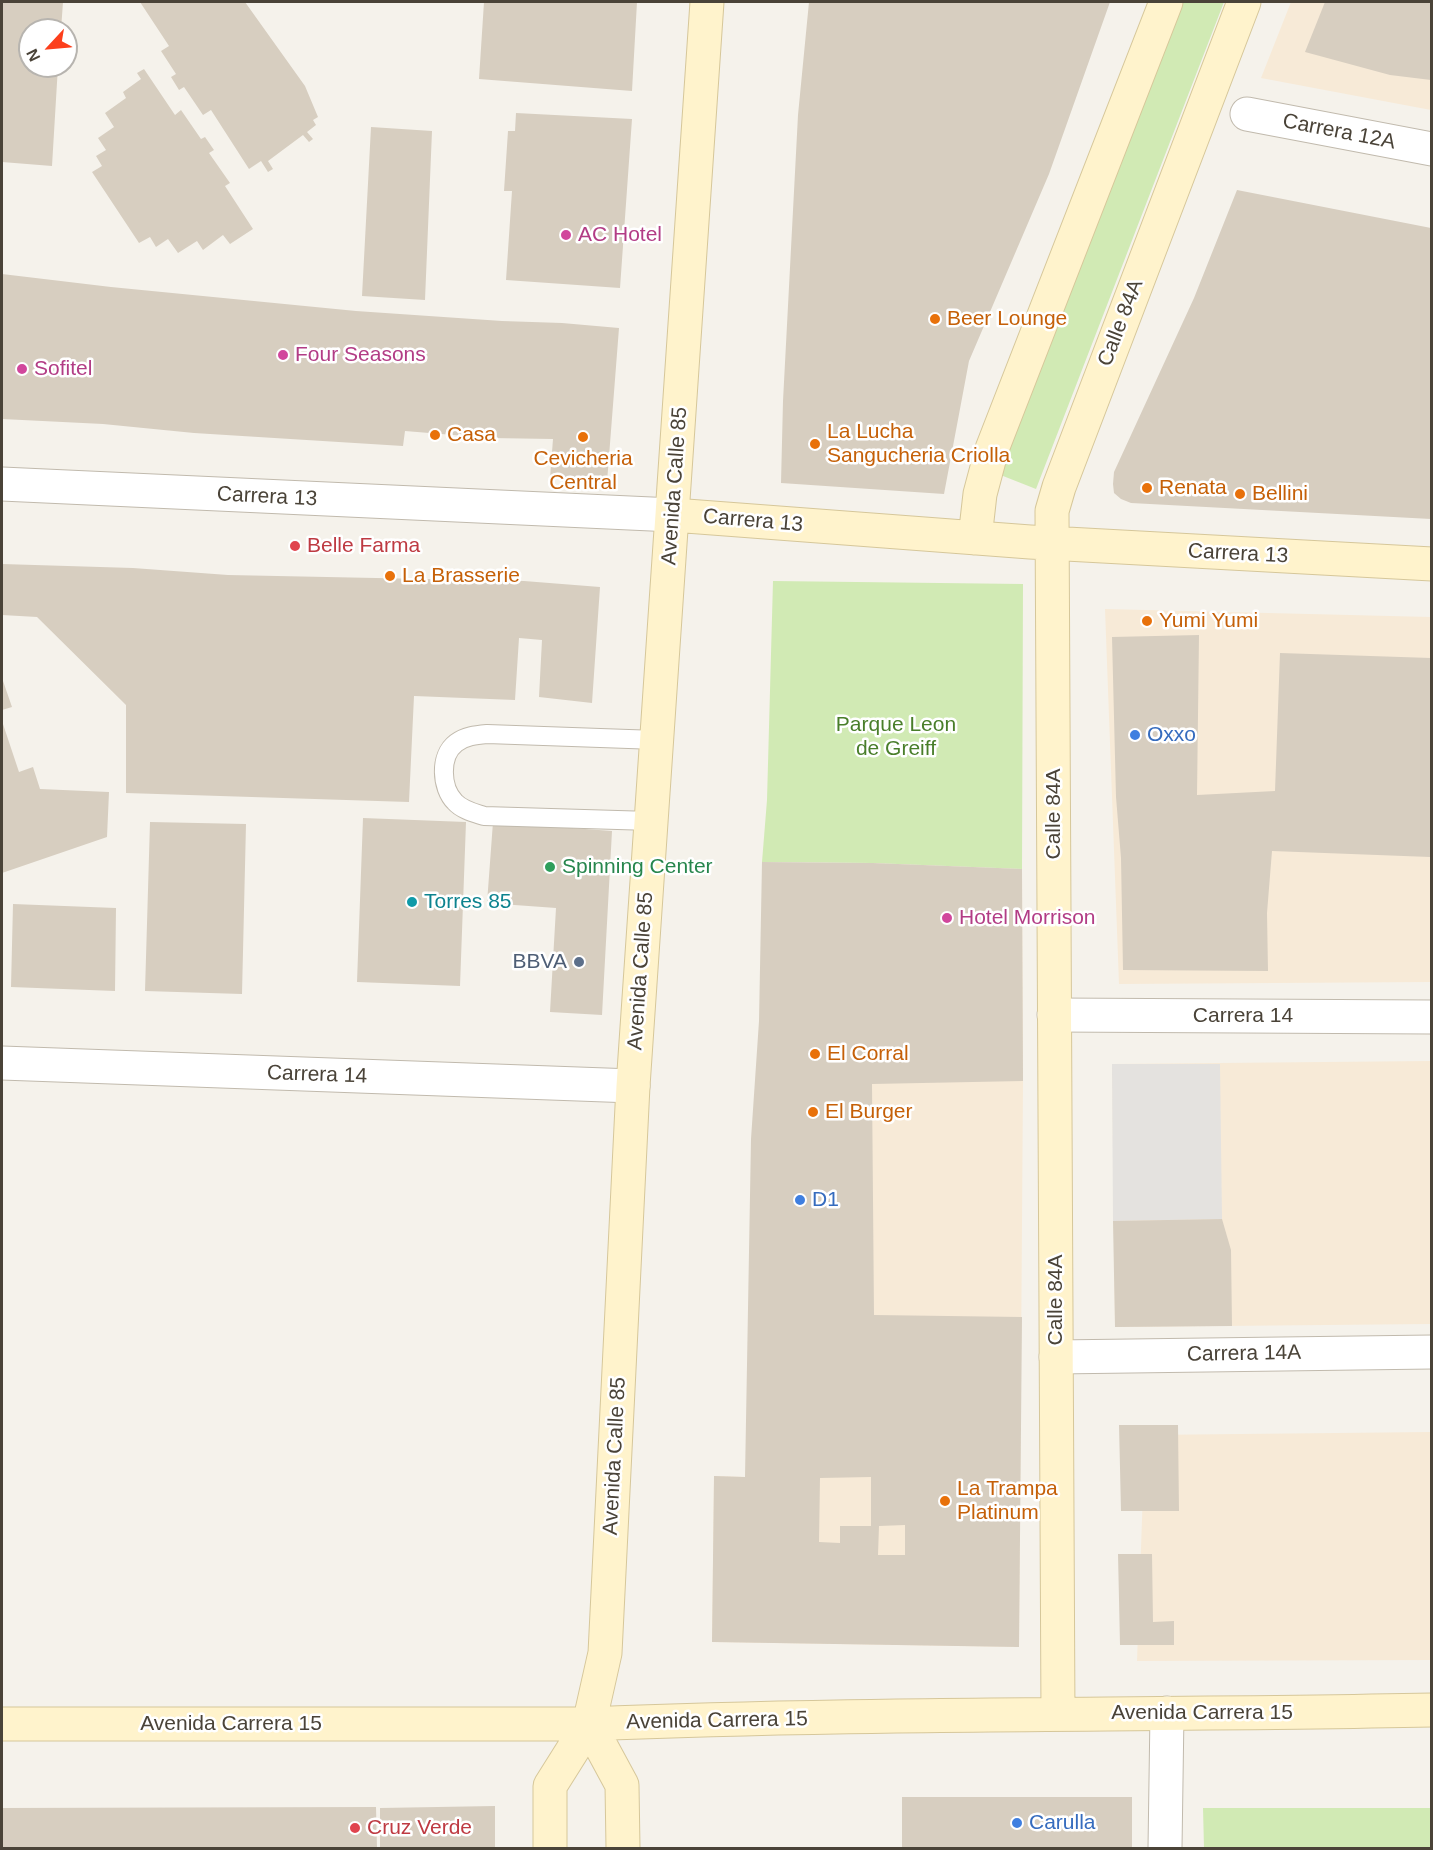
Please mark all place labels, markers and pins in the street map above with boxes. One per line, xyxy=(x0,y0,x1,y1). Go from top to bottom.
place label: AC Hotel xyxy=(578,222,662,248)
marker: AC Hotel xyxy=(559,228,573,242)
place label: Beer Lounge xyxy=(947,306,1067,332)
marker: Beer Lounge xyxy=(928,312,942,326)
place label: Four Seasons xyxy=(295,342,426,368)
marker: Four Seasons xyxy=(276,348,290,362)
place label: Sofitel xyxy=(34,356,92,382)
marker: Sofitel xyxy=(15,362,29,376)
place label: La Lucha Sangucheria Criolla xyxy=(827,419,1010,469)
place label: Casa xyxy=(447,422,496,448)
marker: Casa xyxy=(428,428,442,442)
marker: Cevicheria Central xyxy=(576,430,590,444)
marker: La Lucha Sangucheria Criolla xyxy=(808,437,822,451)
place label: Cevicheria Central xyxy=(533,446,633,496)
place label: Renata xyxy=(1159,475,1227,501)
marker: Renata xyxy=(1140,481,1154,495)
place label: Bellini xyxy=(1252,481,1308,507)
marker: Bellini xyxy=(1233,487,1247,501)
place label: Belle Farma xyxy=(307,533,420,559)
marker: Belle Farma xyxy=(288,539,302,553)
place label: La Brasserie xyxy=(402,563,520,589)
marker: La Brasserie xyxy=(383,569,397,583)
place label: Yumi Yumi xyxy=(1159,608,1258,634)
marker: Yumi Yumi xyxy=(1140,614,1154,628)
place label: Oxxo xyxy=(1147,722,1196,748)
marker: Oxxo xyxy=(1128,728,1142,742)
place label: Spinning Center xyxy=(562,854,713,880)
marker: Spinning Center xyxy=(543,860,557,874)
place label: Torres 85 xyxy=(424,889,512,915)
marker: Torres 85 xyxy=(405,895,419,909)
place label: Hotel Morrison xyxy=(959,905,1096,931)
marker: Hotel Morrison xyxy=(940,911,954,925)
place label: BBVA xyxy=(513,949,567,975)
marker: BBVA xyxy=(572,955,586,969)
place label: El Corral xyxy=(827,1041,909,1067)
marker: El Corral xyxy=(808,1047,822,1061)
place label: El Burger xyxy=(825,1099,913,1125)
marker: El Burger xyxy=(806,1105,820,1119)
place label: D1 xyxy=(812,1187,839,1213)
marker: D1 xyxy=(793,1193,807,1207)
place label: La Trampa Platinum xyxy=(957,1476,1058,1526)
marker: La Trampa Platinum xyxy=(938,1494,952,1508)
place label: Carulla xyxy=(1029,1810,1096,1836)
place label: Cruz Verde xyxy=(367,1815,472,1841)
marker: Carulla xyxy=(1010,1816,1024,1830)
marker: Cruz Verde xyxy=(348,1821,362,1835)

